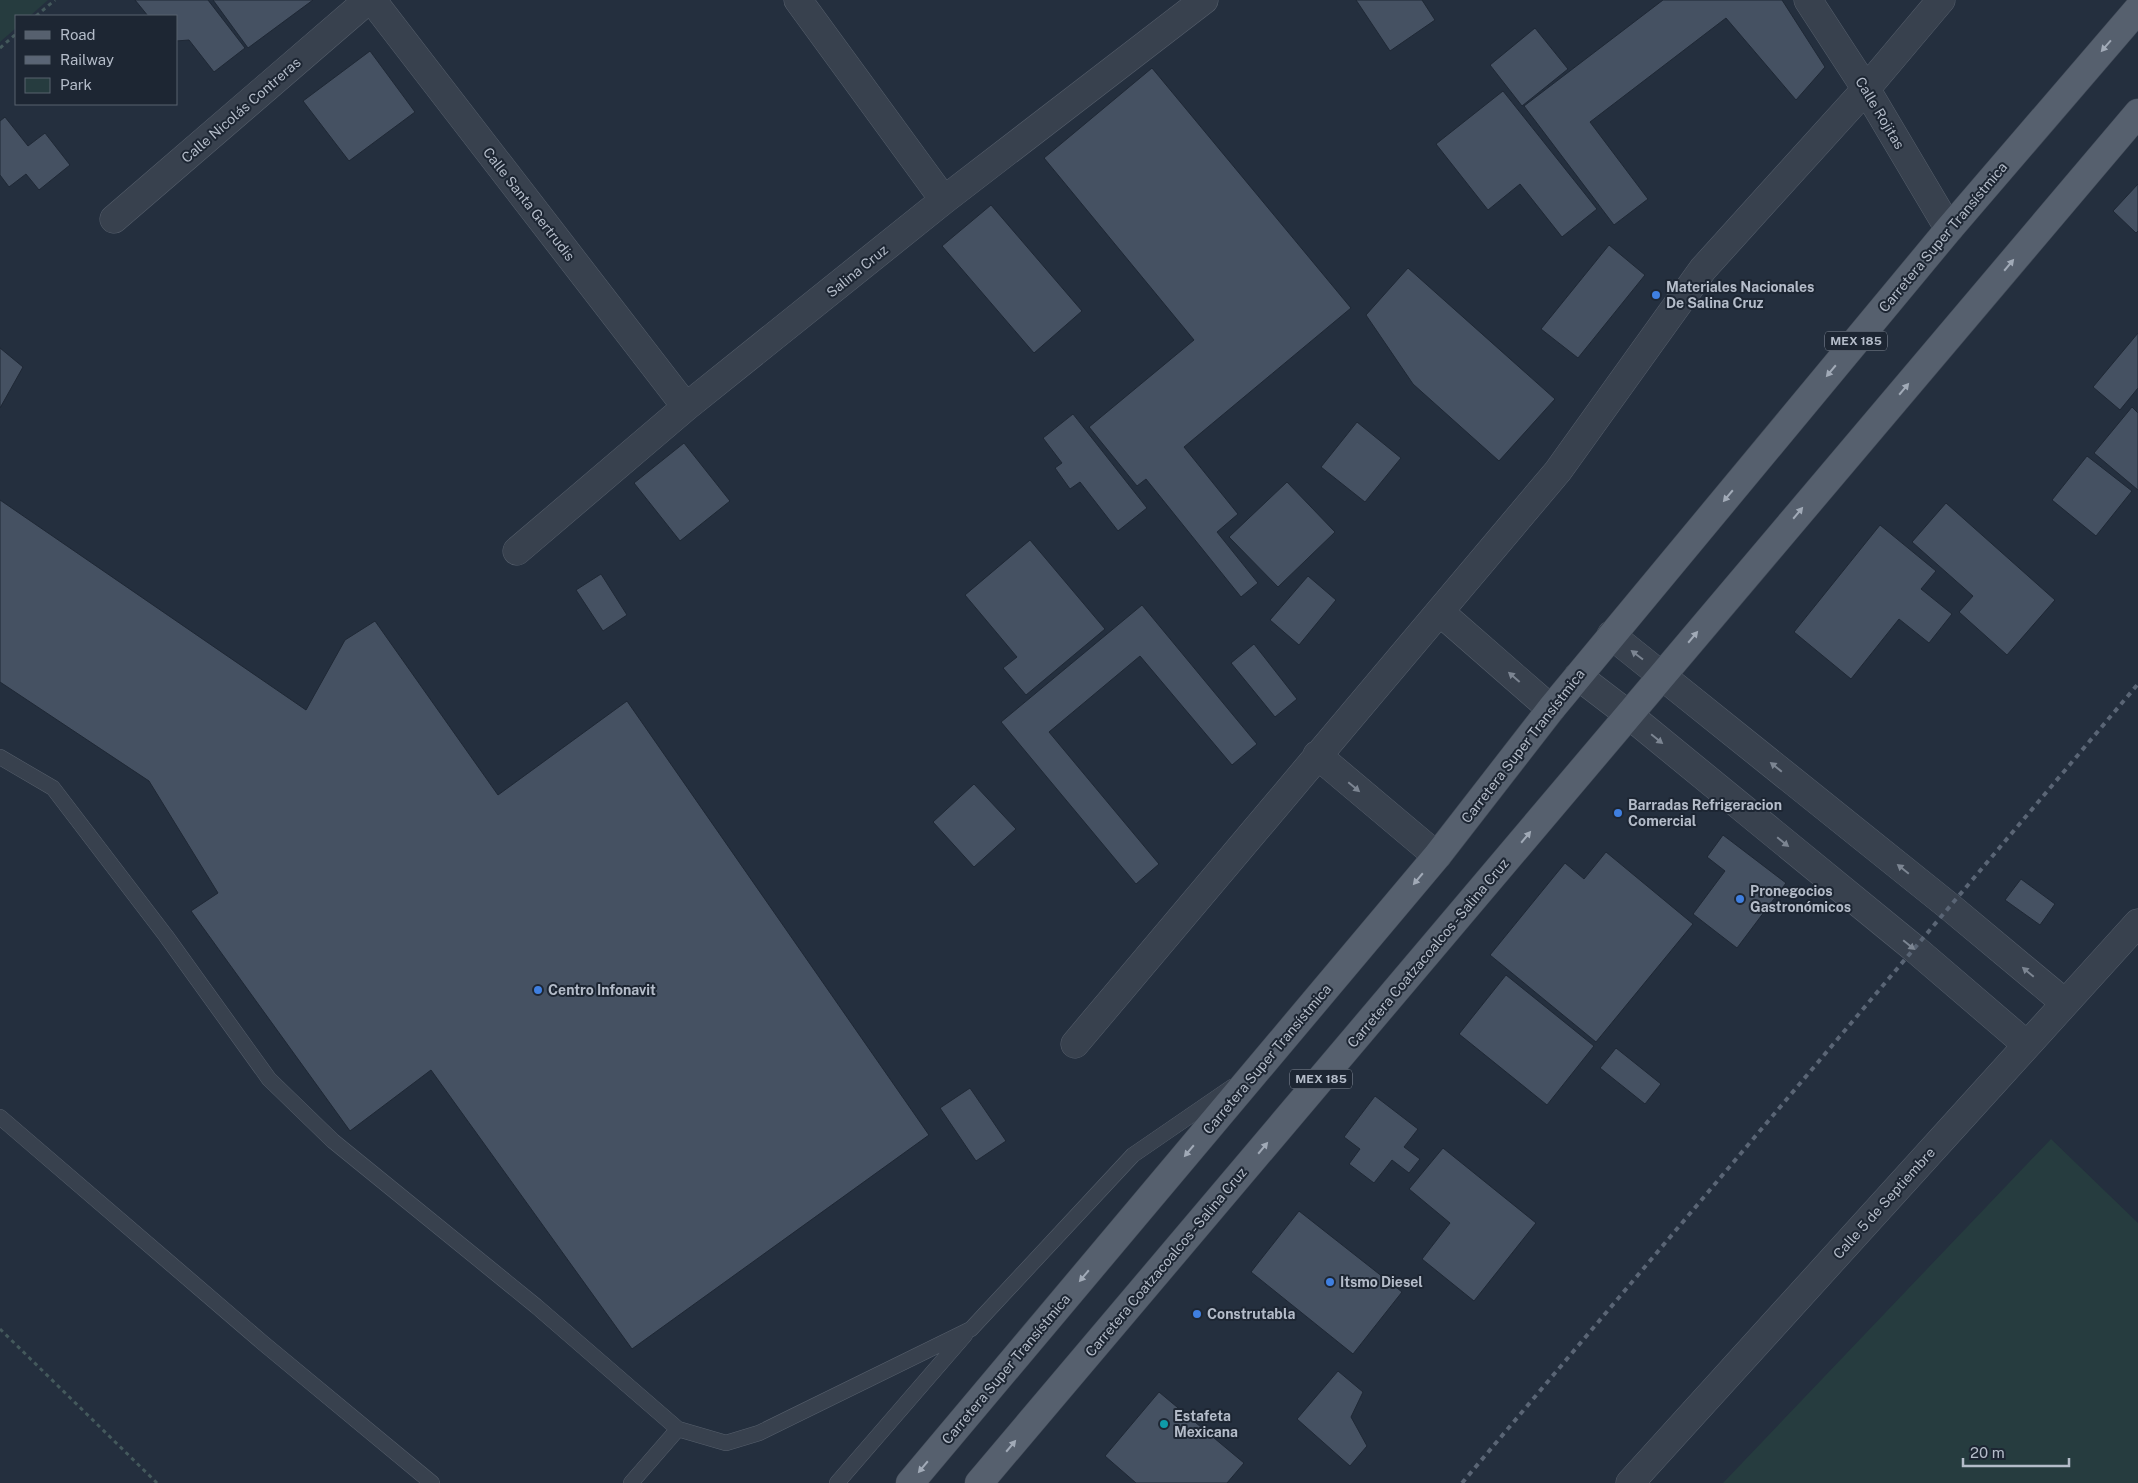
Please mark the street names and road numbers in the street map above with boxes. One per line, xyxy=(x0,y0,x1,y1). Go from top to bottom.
street label: Calle Nicolás Contreras xyxy=(178,54,304,166)
street label: Calle Rojitas xyxy=(1852,74,1908,152)
street label: Calle Santa Gertrudis xyxy=(480,144,578,264)
street label: Carretera Super Transístmica xyxy=(1876,159,2010,315)
street label: Salina Cruz xyxy=(823,241,891,300)
road number: MEX 185 xyxy=(1825,332,1887,351)
street label: Carretera Super Transístmica xyxy=(1458,666,1588,826)
street label: Carretera Coatzacoalcos - Salina Cruz xyxy=(1344,855,1512,1051)
street label: Carretera Super Transístmica xyxy=(1200,981,1334,1137)
road number: MEX 185 xyxy=(1290,1070,1352,1088)
street label: Calle 5 de Septiembre xyxy=(1830,1144,1938,1262)
street label: Carretera Coatzacoalcos - Salina Cruz xyxy=(1082,1164,1250,1360)
street label: Carretera Super Transístmica xyxy=(939,1291,1073,1447)

